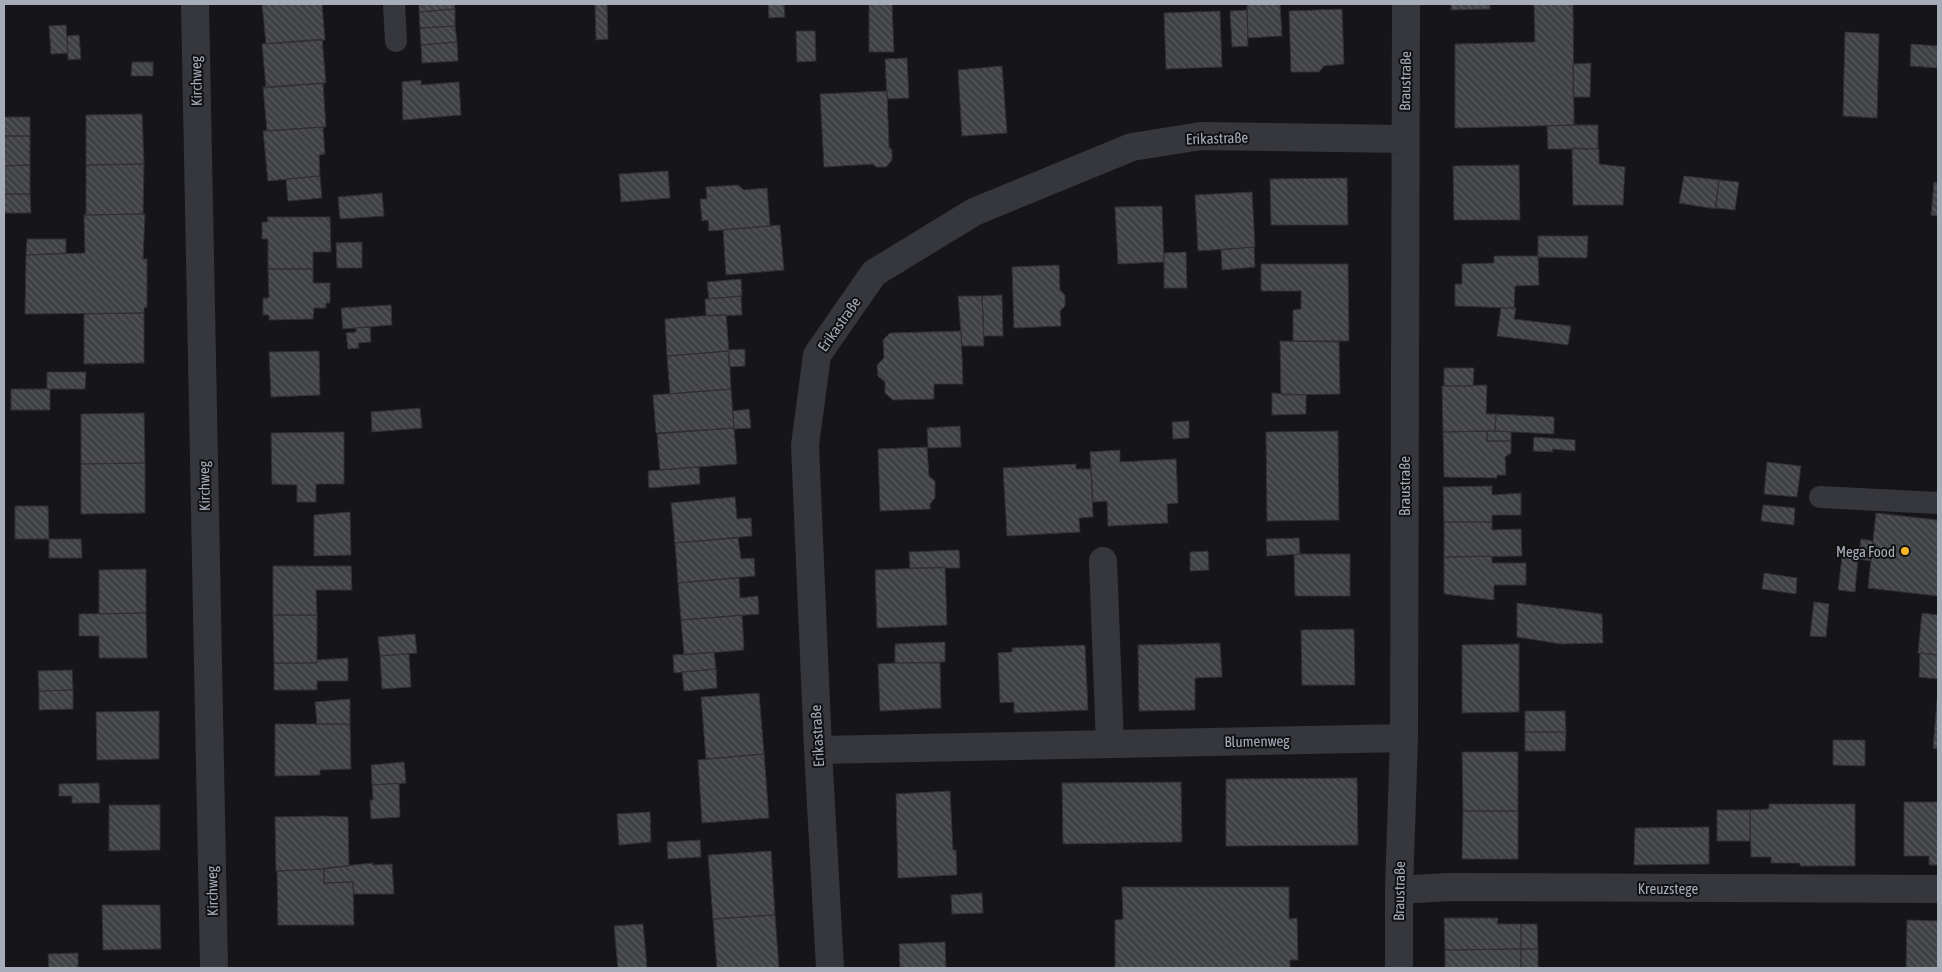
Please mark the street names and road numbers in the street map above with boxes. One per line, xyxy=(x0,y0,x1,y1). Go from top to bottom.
street label: Braustraße xyxy=(1396,51,1414,111)
street label: Kirchweg xyxy=(187,55,205,106)
street label: Erikastraße xyxy=(1186,128,1249,148)
street label: Erikastraße xyxy=(814,293,864,354)
street label: Braustraße xyxy=(1396,456,1413,516)
street label: Kirchweg xyxy=(195,460,213,511)
street label: Erikastraße xyxy=(807,704,827,768)
street label: Blumenweg xyxy=(1224,732,1290,750)
street label: Braustraße xyxy=(1390,861,1408,921)
street label: Kirchweg xyxy=(203,865,221,916)
street label: Kreuzstege xyxy=(1638,880,1698,897)

